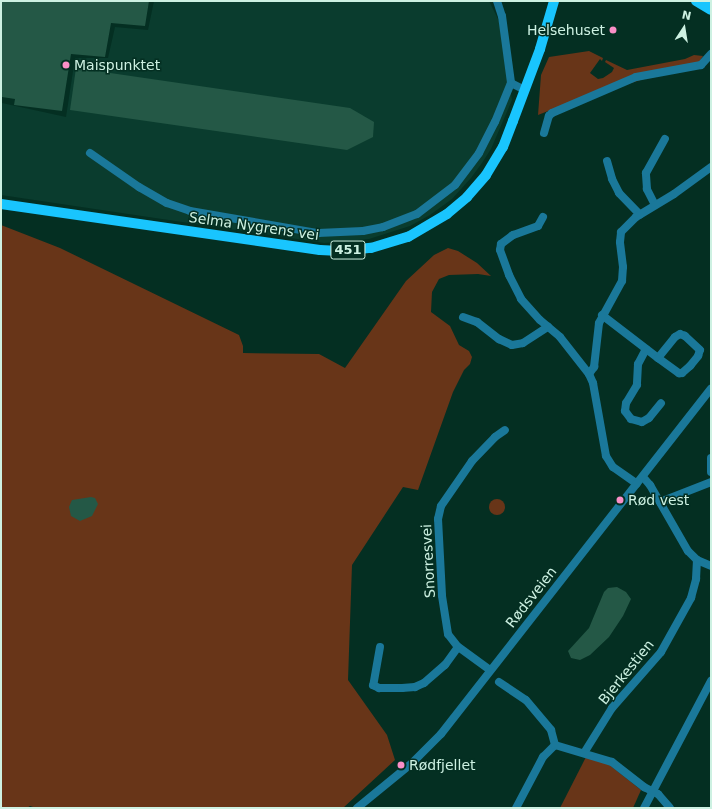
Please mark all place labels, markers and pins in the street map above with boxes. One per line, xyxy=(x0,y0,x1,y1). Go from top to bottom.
place label: Helsehuset xyxy=(527,22,605,38)
marker: Helsehuset xyxy=(608,25,618,35)
place label: Maispunktet xyxy=(74,57,160,73)
marker: Maispunktet xyxy=(61,60,71,70)
place label: Rød vest xyxy=(628,492,689,508)
marker: Rød vest xyxy=(615,495,625,505)
place label: Rødfjellet xyxy=(409,757,475,773)
marker: Rødfjellet xyxy=(396,760,406,770)

